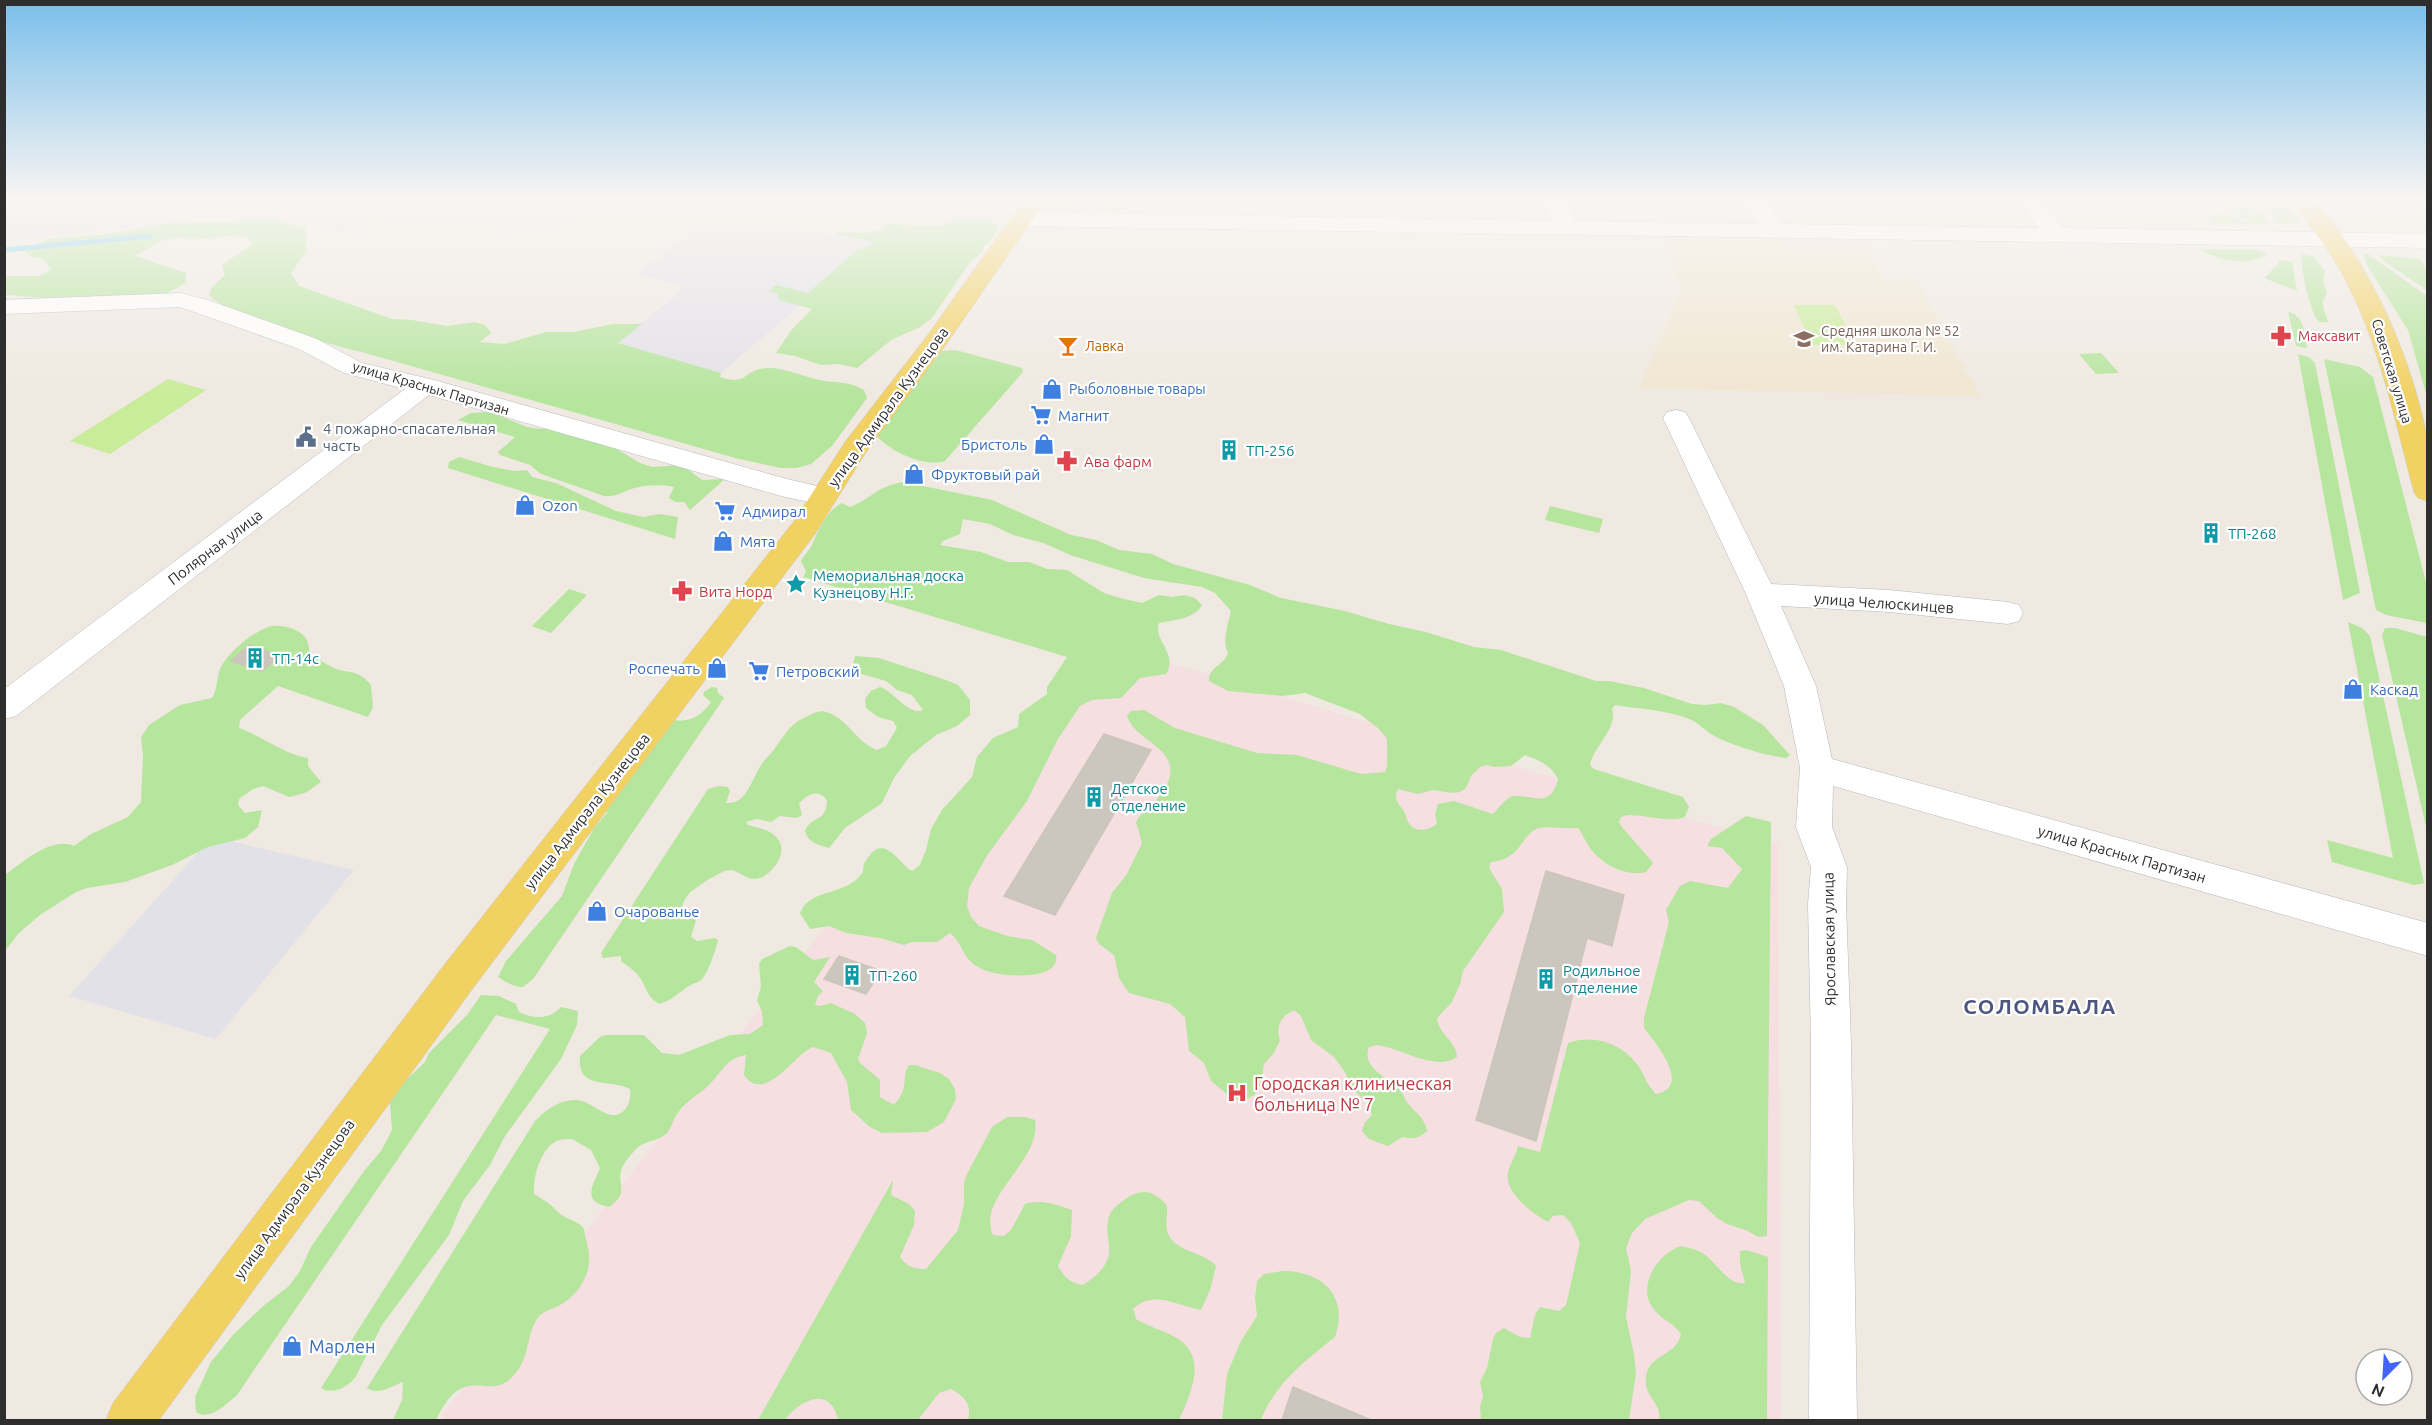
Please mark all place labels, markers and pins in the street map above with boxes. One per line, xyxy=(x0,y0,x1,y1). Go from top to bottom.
place label: Средняя школа № 52 им. Катарина Г. И. xyxy=(1821,323,1960,355)
pharmacy icon: Максавит xyxy=(2269,324,2293,348)
school or university icon: Средняя школа № 52 им. Катарина Г. И. xyxy=(1792,327,1816,351)
place label: Максавит xyxy=(2298,328,2360,344)
bar icon: Лавка xyxy=(1056,334,1080,358)
place label: Лавка xyxy=(1085,338,1124,354)
shop icon: Рыболовные товары xyxy=(1040,377,1064,401)
place label: Рыболовные товары xyxy=(1069,381,1206,397)
supermarket icon: Магнит xyxy=(1029,403,1053,427)
place label: Магнит xyxy=(1058,407,1109,424)
place label: 4 пожарно-спасательная часть xyxy=(323,420,496,454)
public building icon: 4 пожарно-спасательная часть xyxy=(294,425,318,449)
shop icon: Бристоль xyxy=(1032,432,1056,456)
place label: Бристоль xyxy=(961,436,1027,453)
building icon: ТП-256 xyxy=(1217,438,1241,462)
place label: ТП-256 xyxy=(1246,442,1294,459)
pharmacy icon: Ава фарм xyxy=(1055,449,1079,473)
place label: Ава фарм xyxy=(1084,453,1152,470)
shop icon: Фруктовый рай xyxy=(902,462,926,486)
place label: Фруктовый рай xyxy=(931,466,1040,483)
shop icon: Ozon xyxy=(513,493,537,517)
place label: Ozon xyxy=(542,497,578,514)
supermarket icon: Адмирал xyxy=(713,499,737,523)
place label: Адмирал xyxy=(742,503,806,520)
building icon: ТП-268 xyxy=(2199,521,2223,545)
place label: ТП-268 xyxy=(2228,525,2276,542)
shop icon: Мята xyxy=(711,529,735,553)
place label: Мята xyxy=(740,533,775,550)
place label: Мемориальная доска Кузнецову Н.Г. xyxy=(813,567,964,601)
place icon: Мемориальная доска Кузнецову Н.Г. xyxy=(784,572,808,596)
pharmacy icon: Вита Норд xyxy=(670,579,694,603)
place label: Вита Норд xyxy=(699,583,772,600)
building icon: ТП-14с xyxy=(243,646,267,670)
place label: ТП-14с xyxy=(272,650,319,667)
shop icon: Роспечать xyxy=(705,656,729,680)
supermarket icon: Петровский xyxy=(747,659,771,683)
place label: Роспечать xyxy=(629,660,700,677)
place label: Петровский xyxy=(776,663,860,680)
shop icon: Каскад xyxy=(2341,677,2365,701)
place label: Каскад xyxy=(2370,681,2418,698)
place label: Детское отделение xyxy=(1111,780,1186,814)
building icon: Детское отделение xyxy=(1082,785,1106,809)
shop icon: Очарованье xyxy=(585,899,609,923)
place label: Очарованье xyxy=(614,903,700,920)
place label: Родильное отделение xyxy=(1563,962,1641,996)
building icon: ТП-260 xyxy=(840,963,864,987)
place label: ТП-260 xyxy=(869,967,917,984)
building icon: Родильное отделение xyxy=(1534,967,1558,991)
place label: Городская клиническая больница № 7 xyxy=(1254,1073,1452,1114)
hospital icon: Городская клиническая больница № 7 xyxy=(1225,1081,1249,1105)
shop icon: Марлен xyxy=(280,1334,304,1358)
place label: Марлен xyxy=(309,1336,375,1356)

